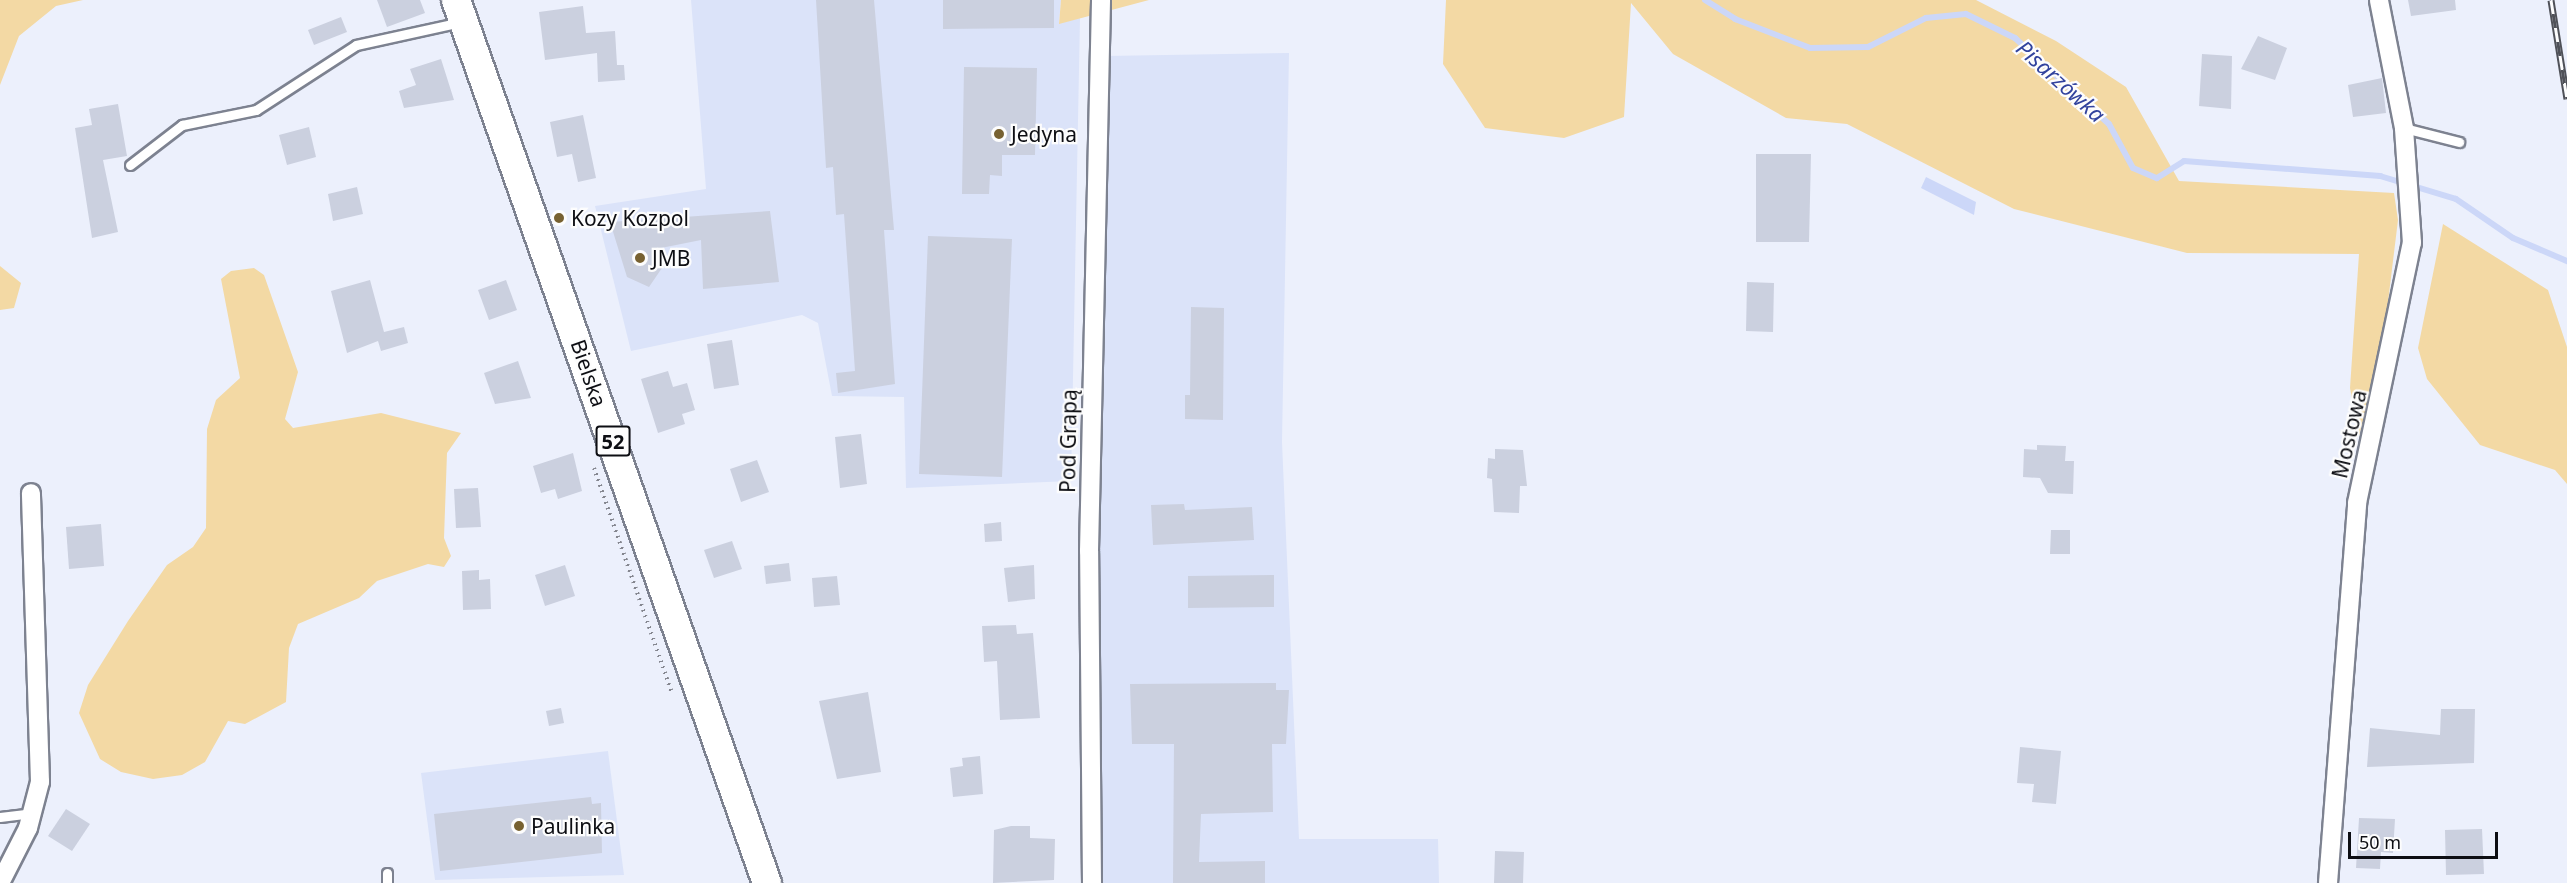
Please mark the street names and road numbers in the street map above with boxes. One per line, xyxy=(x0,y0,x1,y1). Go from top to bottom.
street label: Bielska xyxy=(566,336,612,410)
street label: Mostowa xyxy=(2327,387,2371,481)
street label: Pod Grapą xyxy=(1054,389,1082,493)
road number: 52 xyxy=(595,424,631,458)

